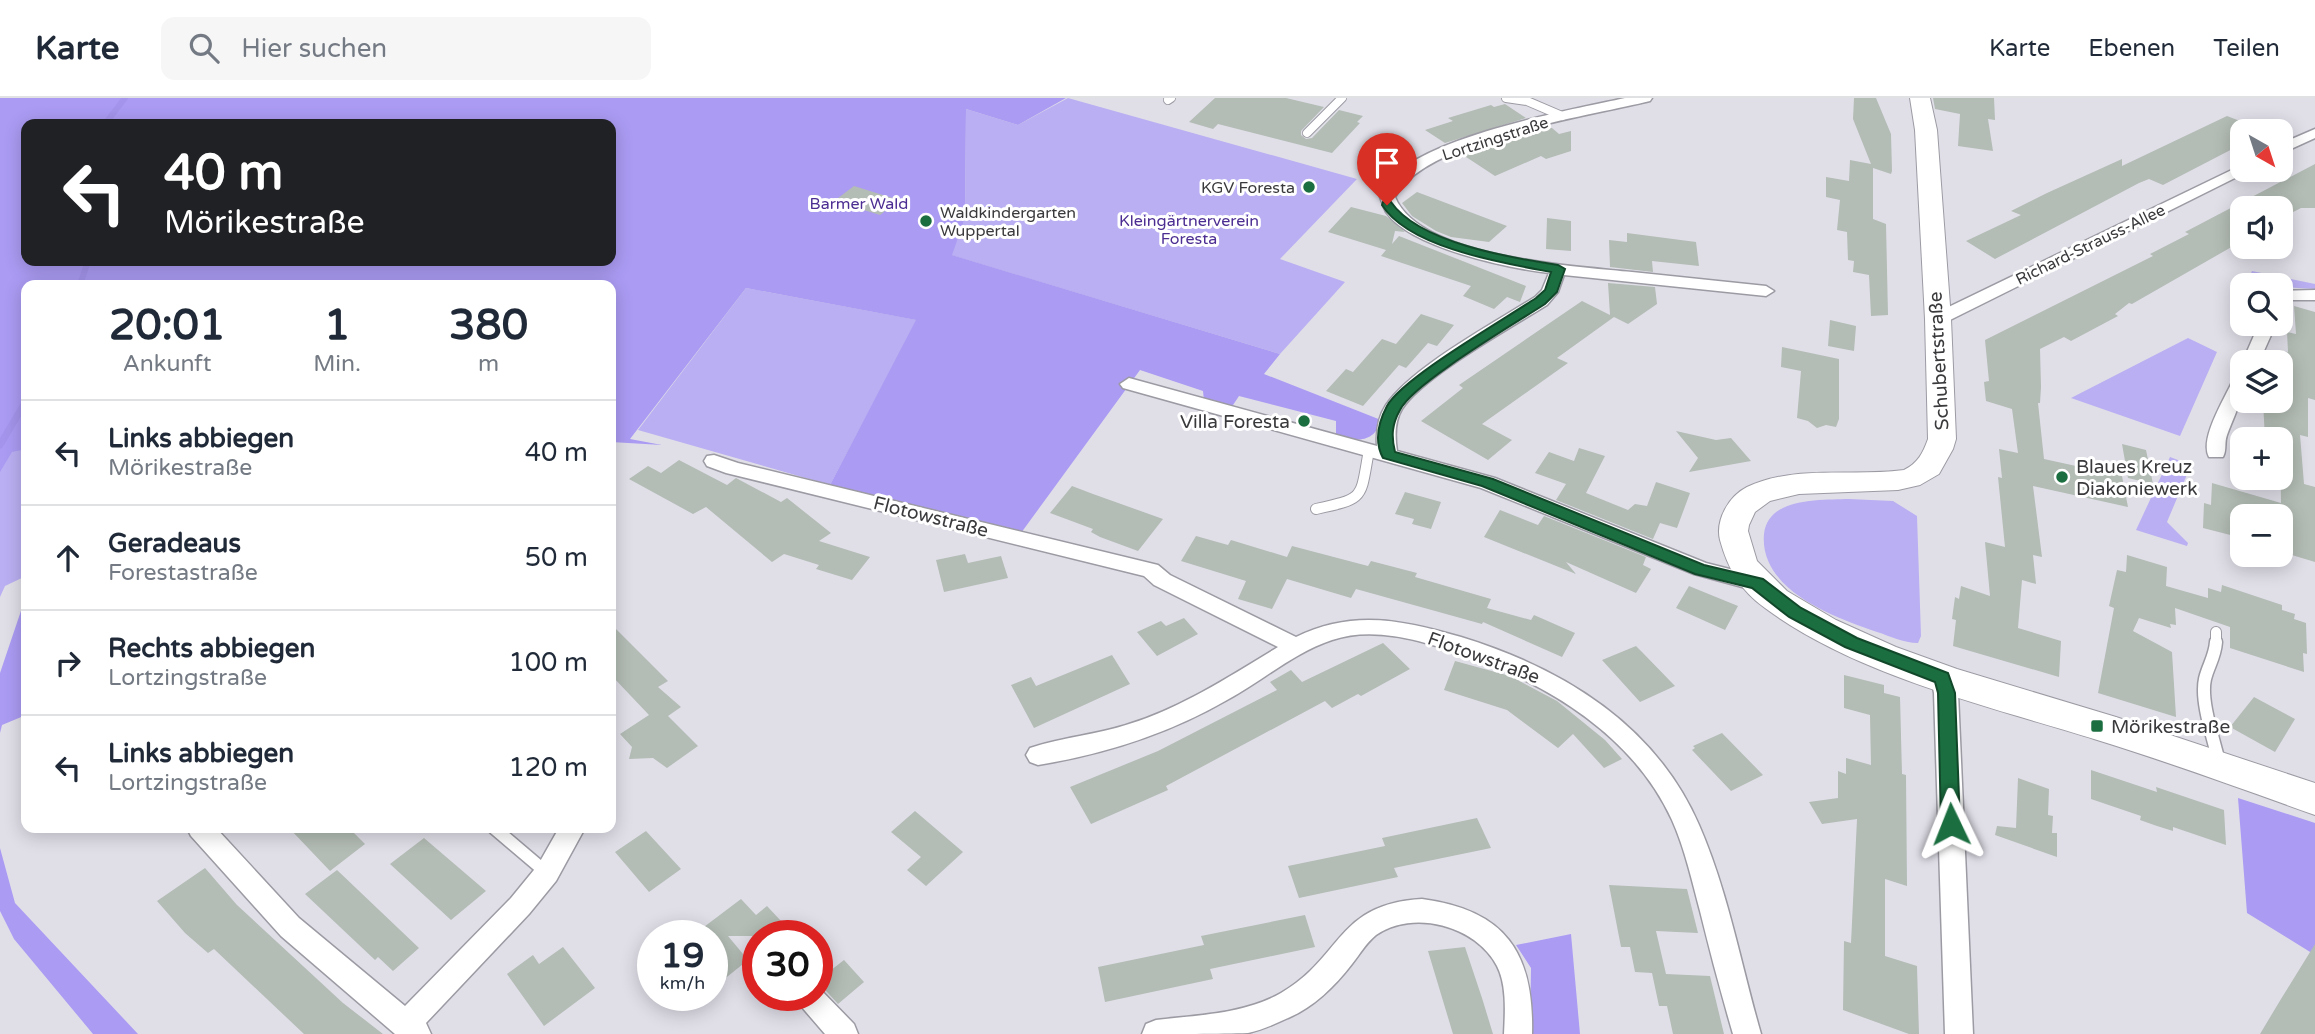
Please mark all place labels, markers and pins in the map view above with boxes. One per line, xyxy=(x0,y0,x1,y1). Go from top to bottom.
pin xyxy=(1357,133,1417,205)
place label: KGV Foresta xyxy=(1201,178,1295,198)
marker: KGV Foresta xyxy=(1301,179,1317,195)
place label: Waldkindergarten Wuppertal xyxy=(940,203,1076,241)
marker: Waldkindergarten Wuppertal xyxy=(918,213,934,229)
place label: Villa Foresta xyxy=(1180,411,1290,433)
marker: Villa Foresta xyxy=(1296,413,1312,429)
place label: Blaues Kreuz Diakoniewerk xyxy=(2076,456,2198,500)
marker: Blaues Kreuz Diakoniewerk xyxy=(2054,469,2070,485)
place label: Mörikestraße xyxy=(2111,716,2230,738)
marker: Mörikestraße xyxy=(2089,718,2105,734)

